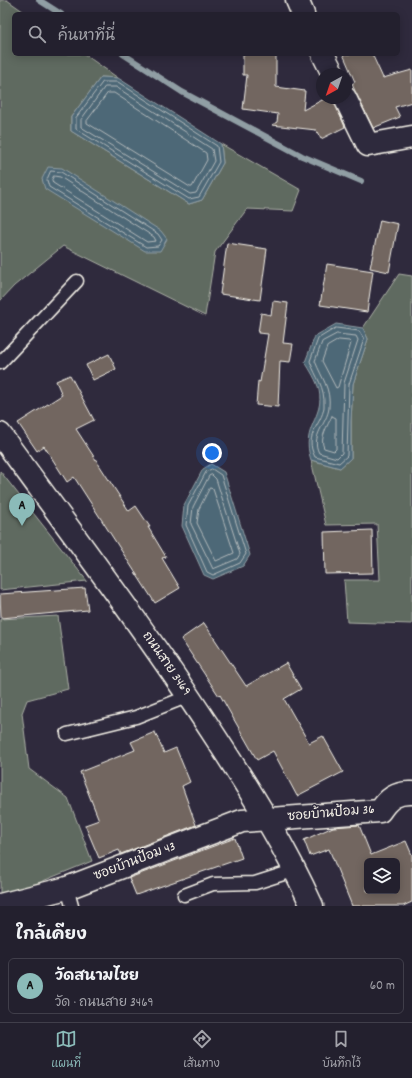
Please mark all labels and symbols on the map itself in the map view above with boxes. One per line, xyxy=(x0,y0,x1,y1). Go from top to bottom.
north arrow xyxy=(316,68,352,104)
your location xyxy=(202,443,222,463)
pin: A xyxy=(9,493,35,526)
street label: ถนนสาย 3469 xyxy=(137,628,195,700)
street label: ซอยบ้านป้อม 36 xyxy=(287,800,375,827)
street label: ซอยบ้านป้อม 43 xyxy=(91,837,179,886)

